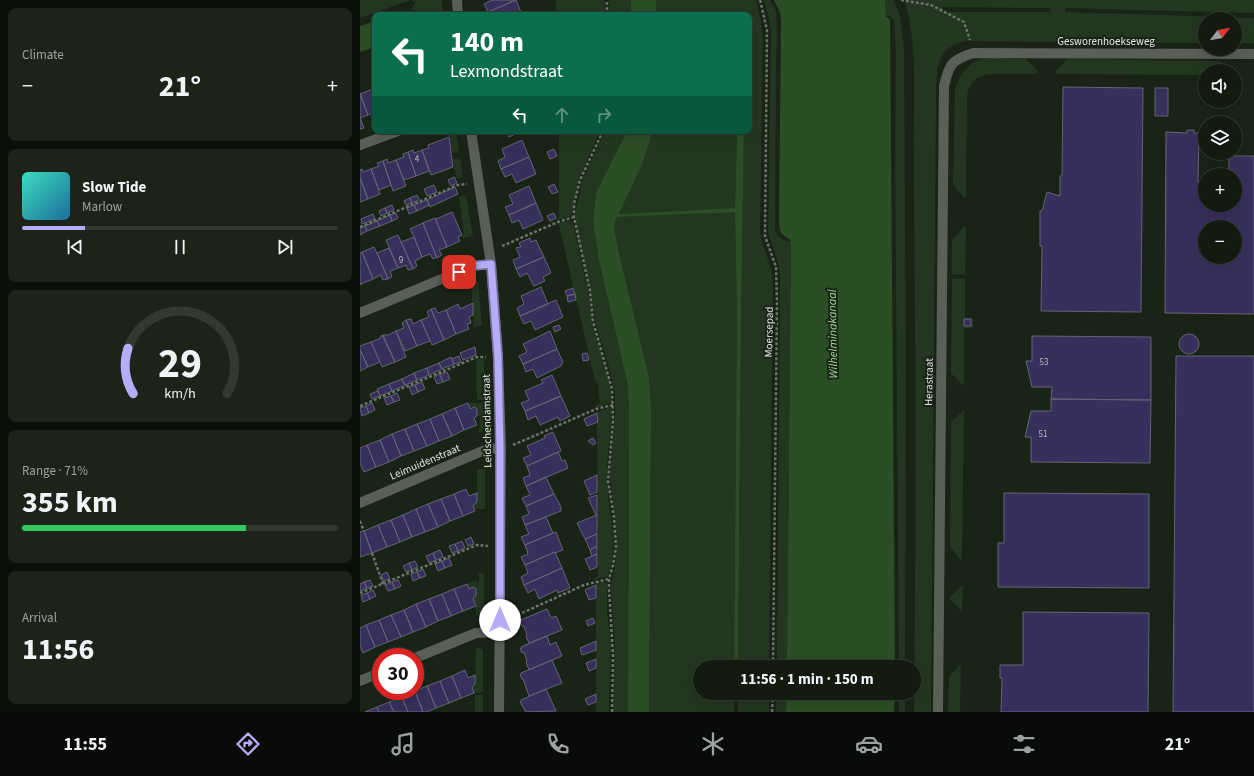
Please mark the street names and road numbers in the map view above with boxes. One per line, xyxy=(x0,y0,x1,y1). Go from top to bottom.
street label: Gesworenhoekseweg xyxy=(1057,34,1155,49)
street label: Moersepad xyxy=(761,306,777,358)
street label: Herastraat xyxy=(921,358,937,406)
street label: Leidschendamstraat xyxy=(479,374,495,468)
street label: Leimuidenstraat xyxy=(388,440,463,484)

